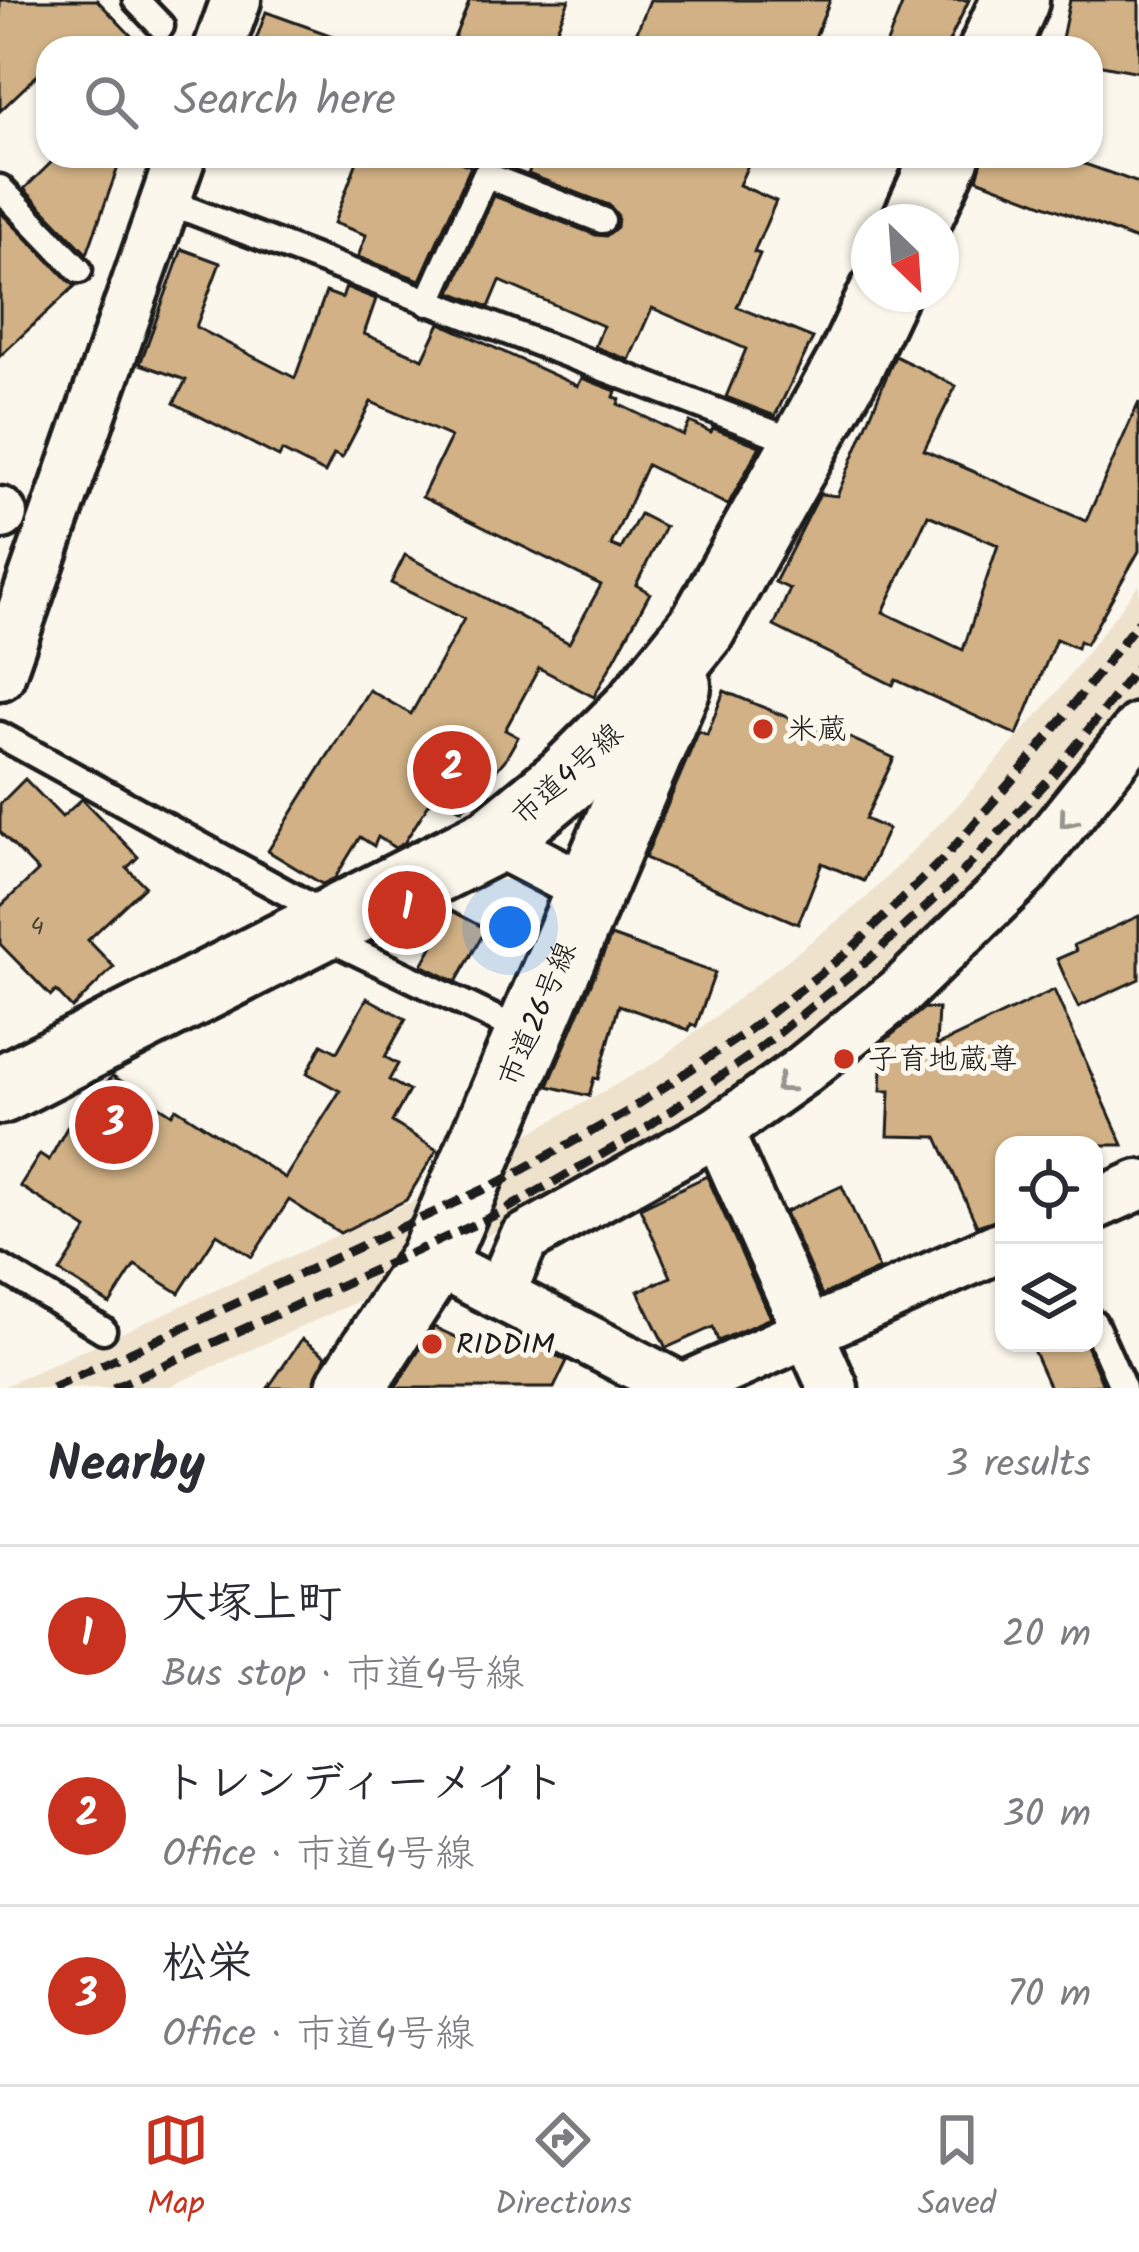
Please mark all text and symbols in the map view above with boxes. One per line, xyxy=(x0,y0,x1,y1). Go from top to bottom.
search box xyxy=(36,36,1103,168)
text: Search here xyxy=(174,66,396,138)
icon: search xyxy=(78,69,144,135)
north arrow xyxy=(851,204,959,312)
place label: 米蔵 xyxy=(787,707,847,755)
street label: 市道4号線 xyxy=(502,712,635,839)
marker: 米蔵 xyxy=(750,716,776,742)
pin: 2 xyxy=(413,725,491,815)
one-way arrow xyxy=(1060,806,1081,828)
pin: 1 xyxy=(368,865,446,955)
your location xyxy=(480,897,540,957)
house number: 4 xyxy=(30,908,44,947)
street label: 市道26号線 xyxy=(487,934,591,1095)
place label: 子育地蔵尊 xyxy=(868,1037,1018,1085)
marker: 子育地蔵尊 xyxy=(831,1046,857,1072)
one-way arrow xyxy=(774,1071,796,1093)
pin: 3 xyxy=(75,1080,153,1170)
map controls xyxy=(995,1136,1103,1352)
button: locate xyxy=(995,1136,1103,1244)
button: layers xyxy=(995,1244,1103,1352)
place label: RIDDIM xyxy=(456,1322,555,1370)
marker: RIDDIM xyxy=(419,1331,445,1357)
text: Nearby xyxy=(48,1426,205,1507)
text: 3 results xyxy=(946,1435,1091,1497)
text: 大塚上町 xyxy=(162,1569,342,1641)
text: 1 xyxy=(81,1605,93,1667)
text: 20 m xyxy=(1002,1605,1091,1667)
text: Bus stop · 市道4号線 xyxy=(162,1645,524,1707)
text: トレンディーメイト xyxy=(162,1749,565,1821)
text: 2 xyxy=(76,1785,98,1847)
text: 30 m xyxy=(1003,1785,1091,1847)
text: Office · 市道4号線 xyxy=(162,1825,474,1887)
text: 松栄 xyxy=(162,1929,252,2001)
text: 3 xyxy=(76,1965,98,2027)
text: 70 m xyxy=(1007,1965,1091,2027)
text: Office · 市道4号線 xyxy=(162,2005,474,2067)
tab: Map xyxy=(143,2107,209,2232)
tab: Directions xyxy=(495,2107,632,2232)
tab: Saved xyxy=(918,2107,996,2232)

